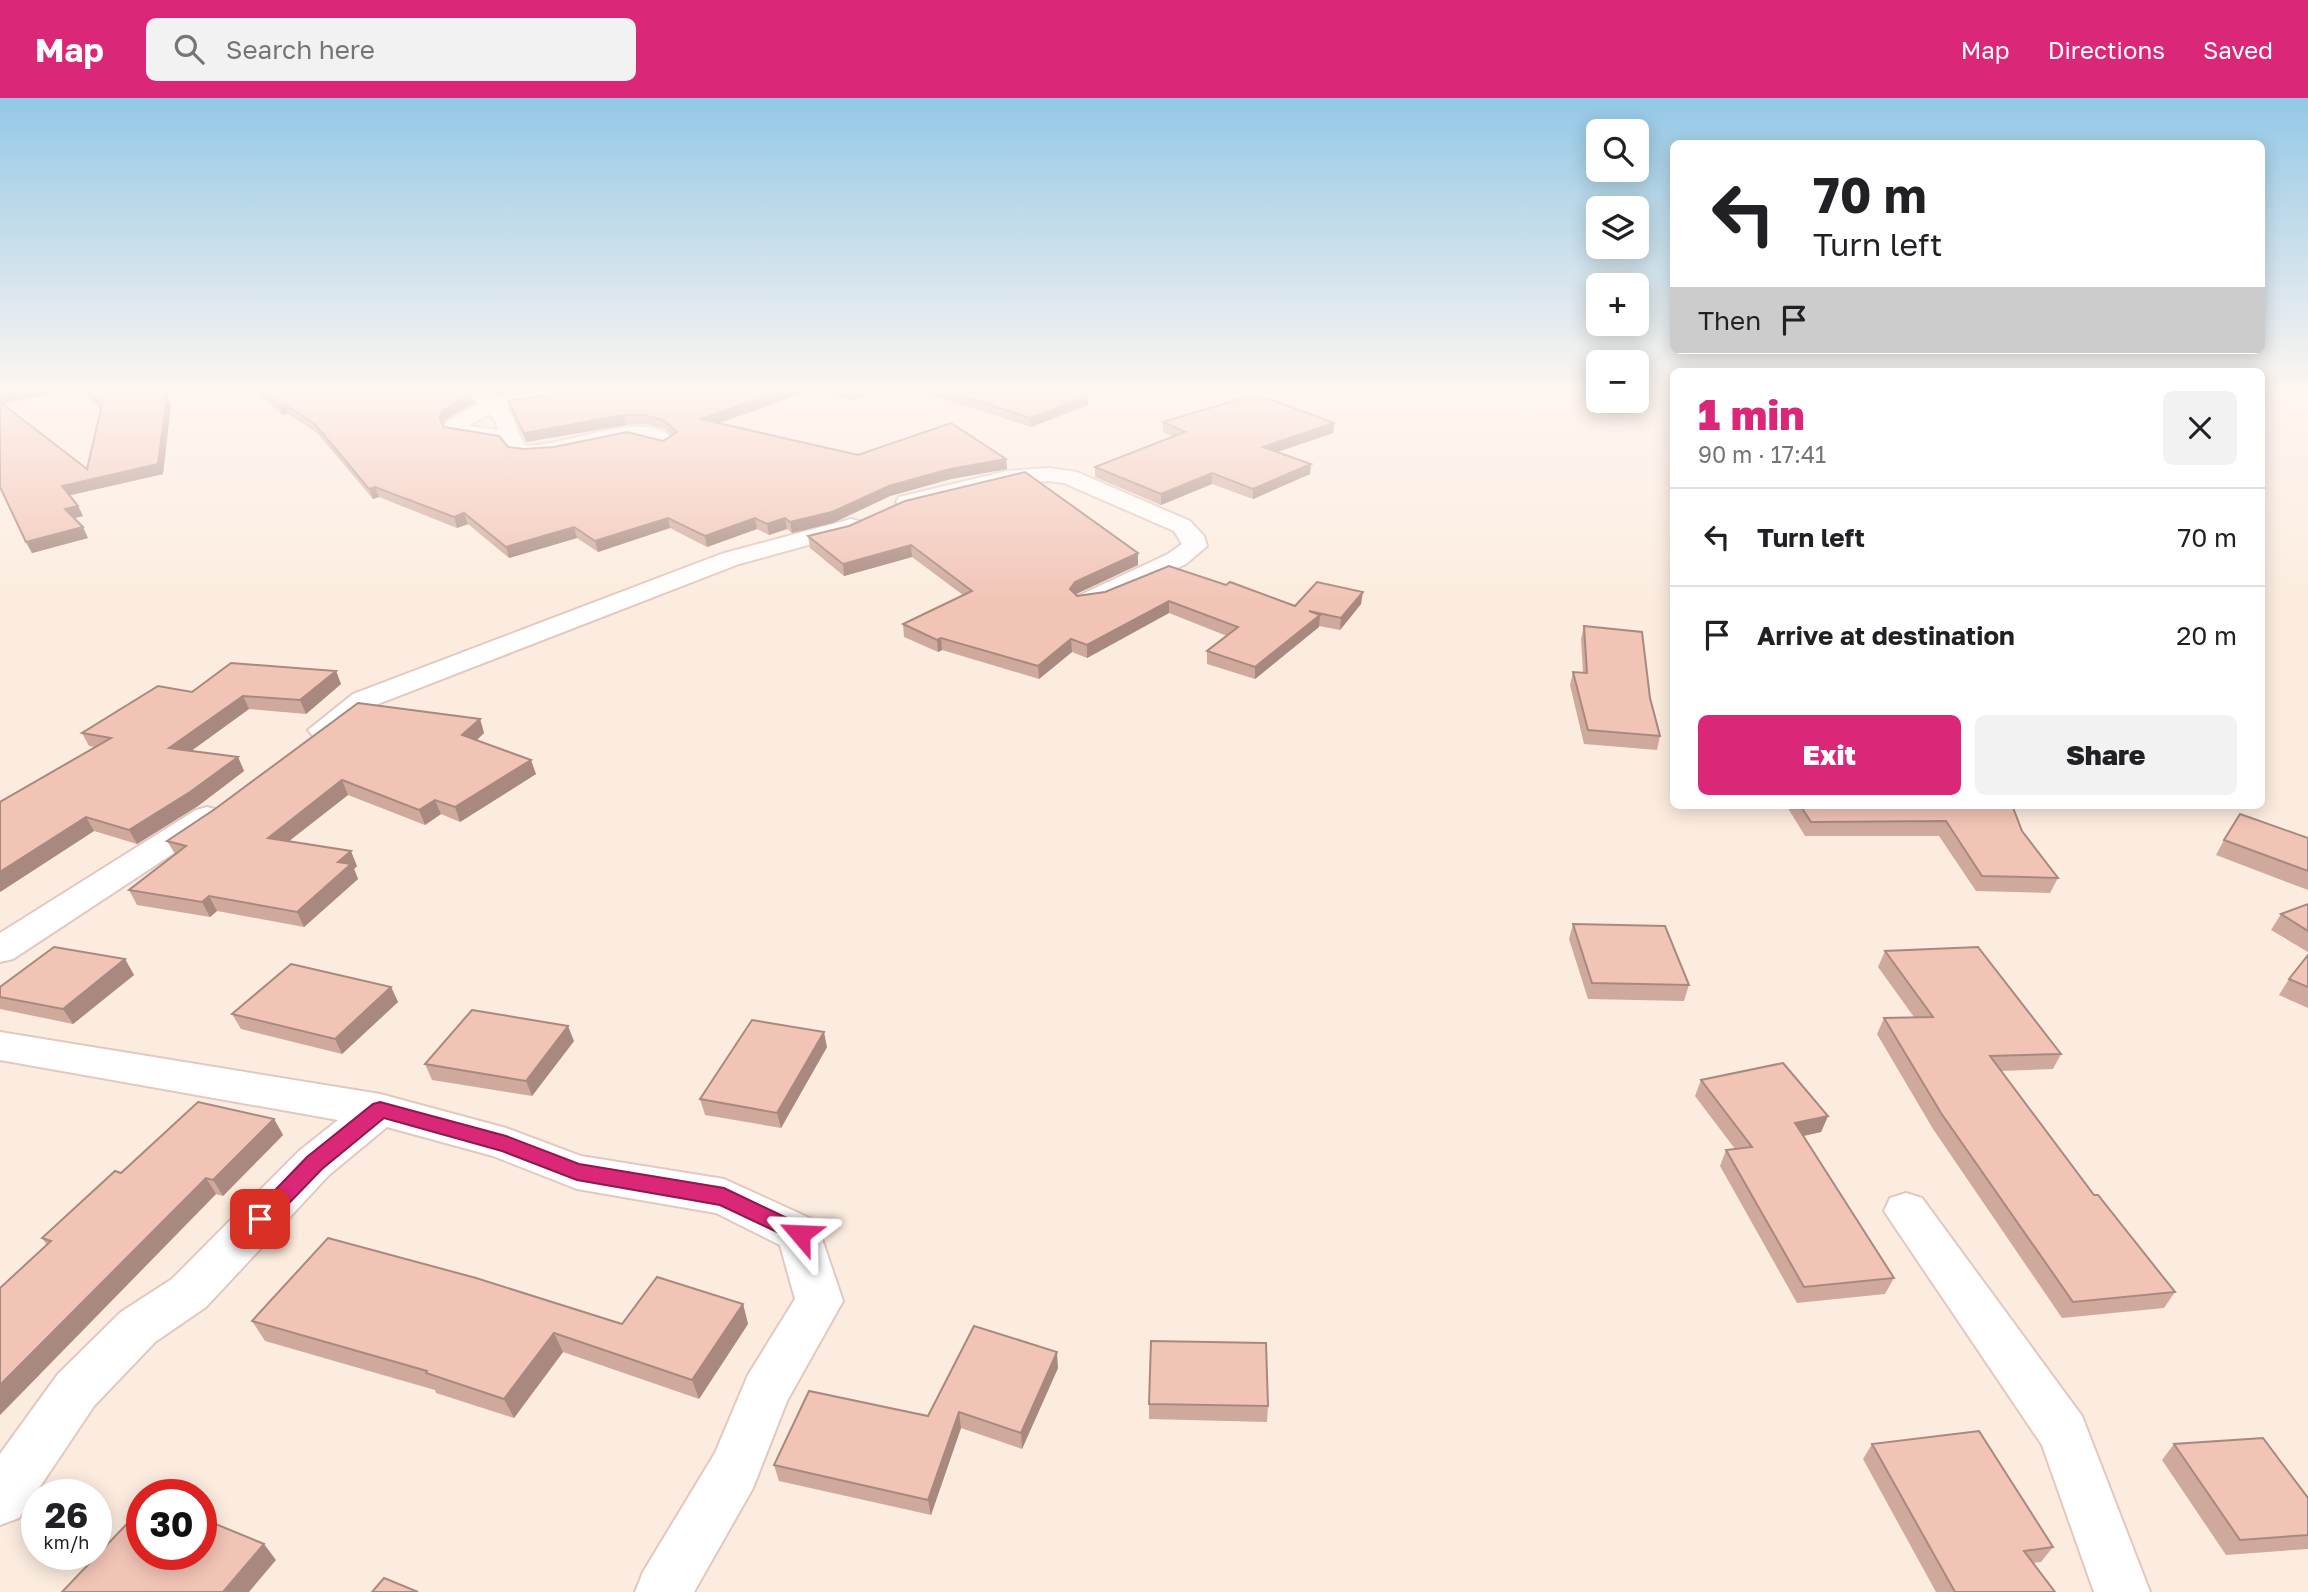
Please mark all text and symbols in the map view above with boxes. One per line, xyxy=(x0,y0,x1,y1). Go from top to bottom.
search box xyxy=(146,18,636,81)
text: Map xyxy=(35,30,104,69)
icon: search xyxy=(170,30,208,68)
text: Search here xyxy=(226,34,375,65)
text: Map xyxy=(1961,35,2010,64)
text: Directions xyxy=(2048,35,2165,64)
text: Saved xyxy=(2203,35,2273,64)
map controls xyxy=(1586,119,1649,413)
button: search xyxy=(1586,119,1649,182)
text: 70 m xyxy=(1813,165,1927,224)
icon: left xyxy=(1698,168,1789,259)
button: layers xyxy=(1586,196,1649,259)
text: Turn left xyxy=(1813,225,1942,263)
button: + xyxy=(1586,273,1649,336)
icon: arrive xyxy=(1775,301,1813,339)
text: Then xyxy=(1698,305,1761,336)
button: − xyxy=(1586,350,1649,413)
text: 1 min xyxy=(1698,389,1805,439)
button: close xyxy=(2163,391,2237,465)
text: 90 m · 17:41 xyxy=(1698,440,1826,468)
icon: left xyxy=(1698,518,1736,556)
text: Turn left xyxy=(1757,522,1865,553)
text: 70 m xyxy=(2178,522,2237,553)
icon: arrive xyxy=(1698,616,1736,654)
text: Arrive at destination xyxy=(1757,620,2015,651)
text: 20 m xyxy=(2176,620,2237,651)
button: Exit xyxy=(1698,715,1961,795)
button: Share xyxy=(1975,715,2237,795)
pin xyxy=(230,1189,290,1249)
position arrow xyxy=(763,1197,837,1271)
icon: arrive xyxy=(241,1200,279,1238)
speed limit sign: 30 xyxy=(126,1479,217,1570)
text: 26 xyxy=(45,1494,88,1536)
text: km/h xyxy=(44,1531,89,1553)

